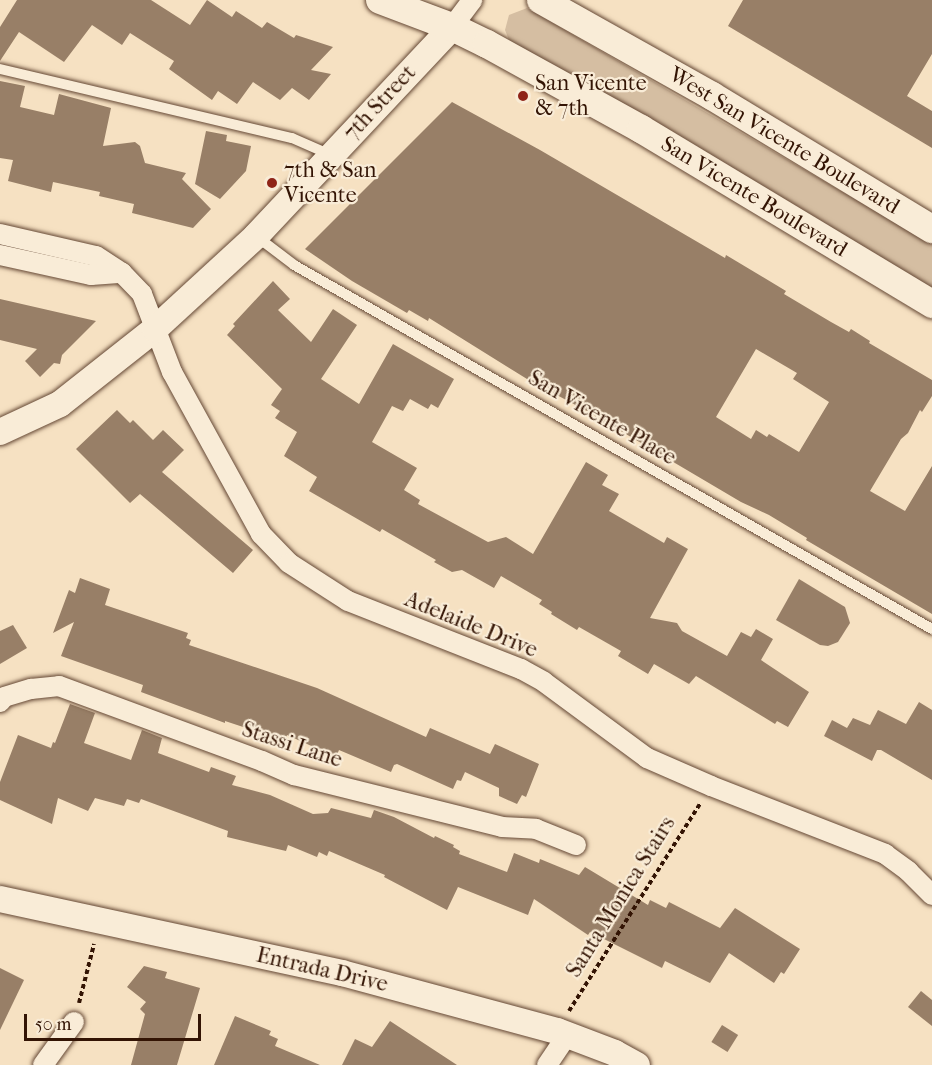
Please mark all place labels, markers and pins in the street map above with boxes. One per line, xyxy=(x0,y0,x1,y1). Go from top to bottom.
place label: San Vicente & 7th xyxy=(535,70,647,122)
marker: San Vicente & 7th xyxy=(516,89,530,103)
place label: 7th & San Vicente xyxy=(284,157,377,208)
marker: 7th & San Vicente xyxy=(265,176,279,190)

